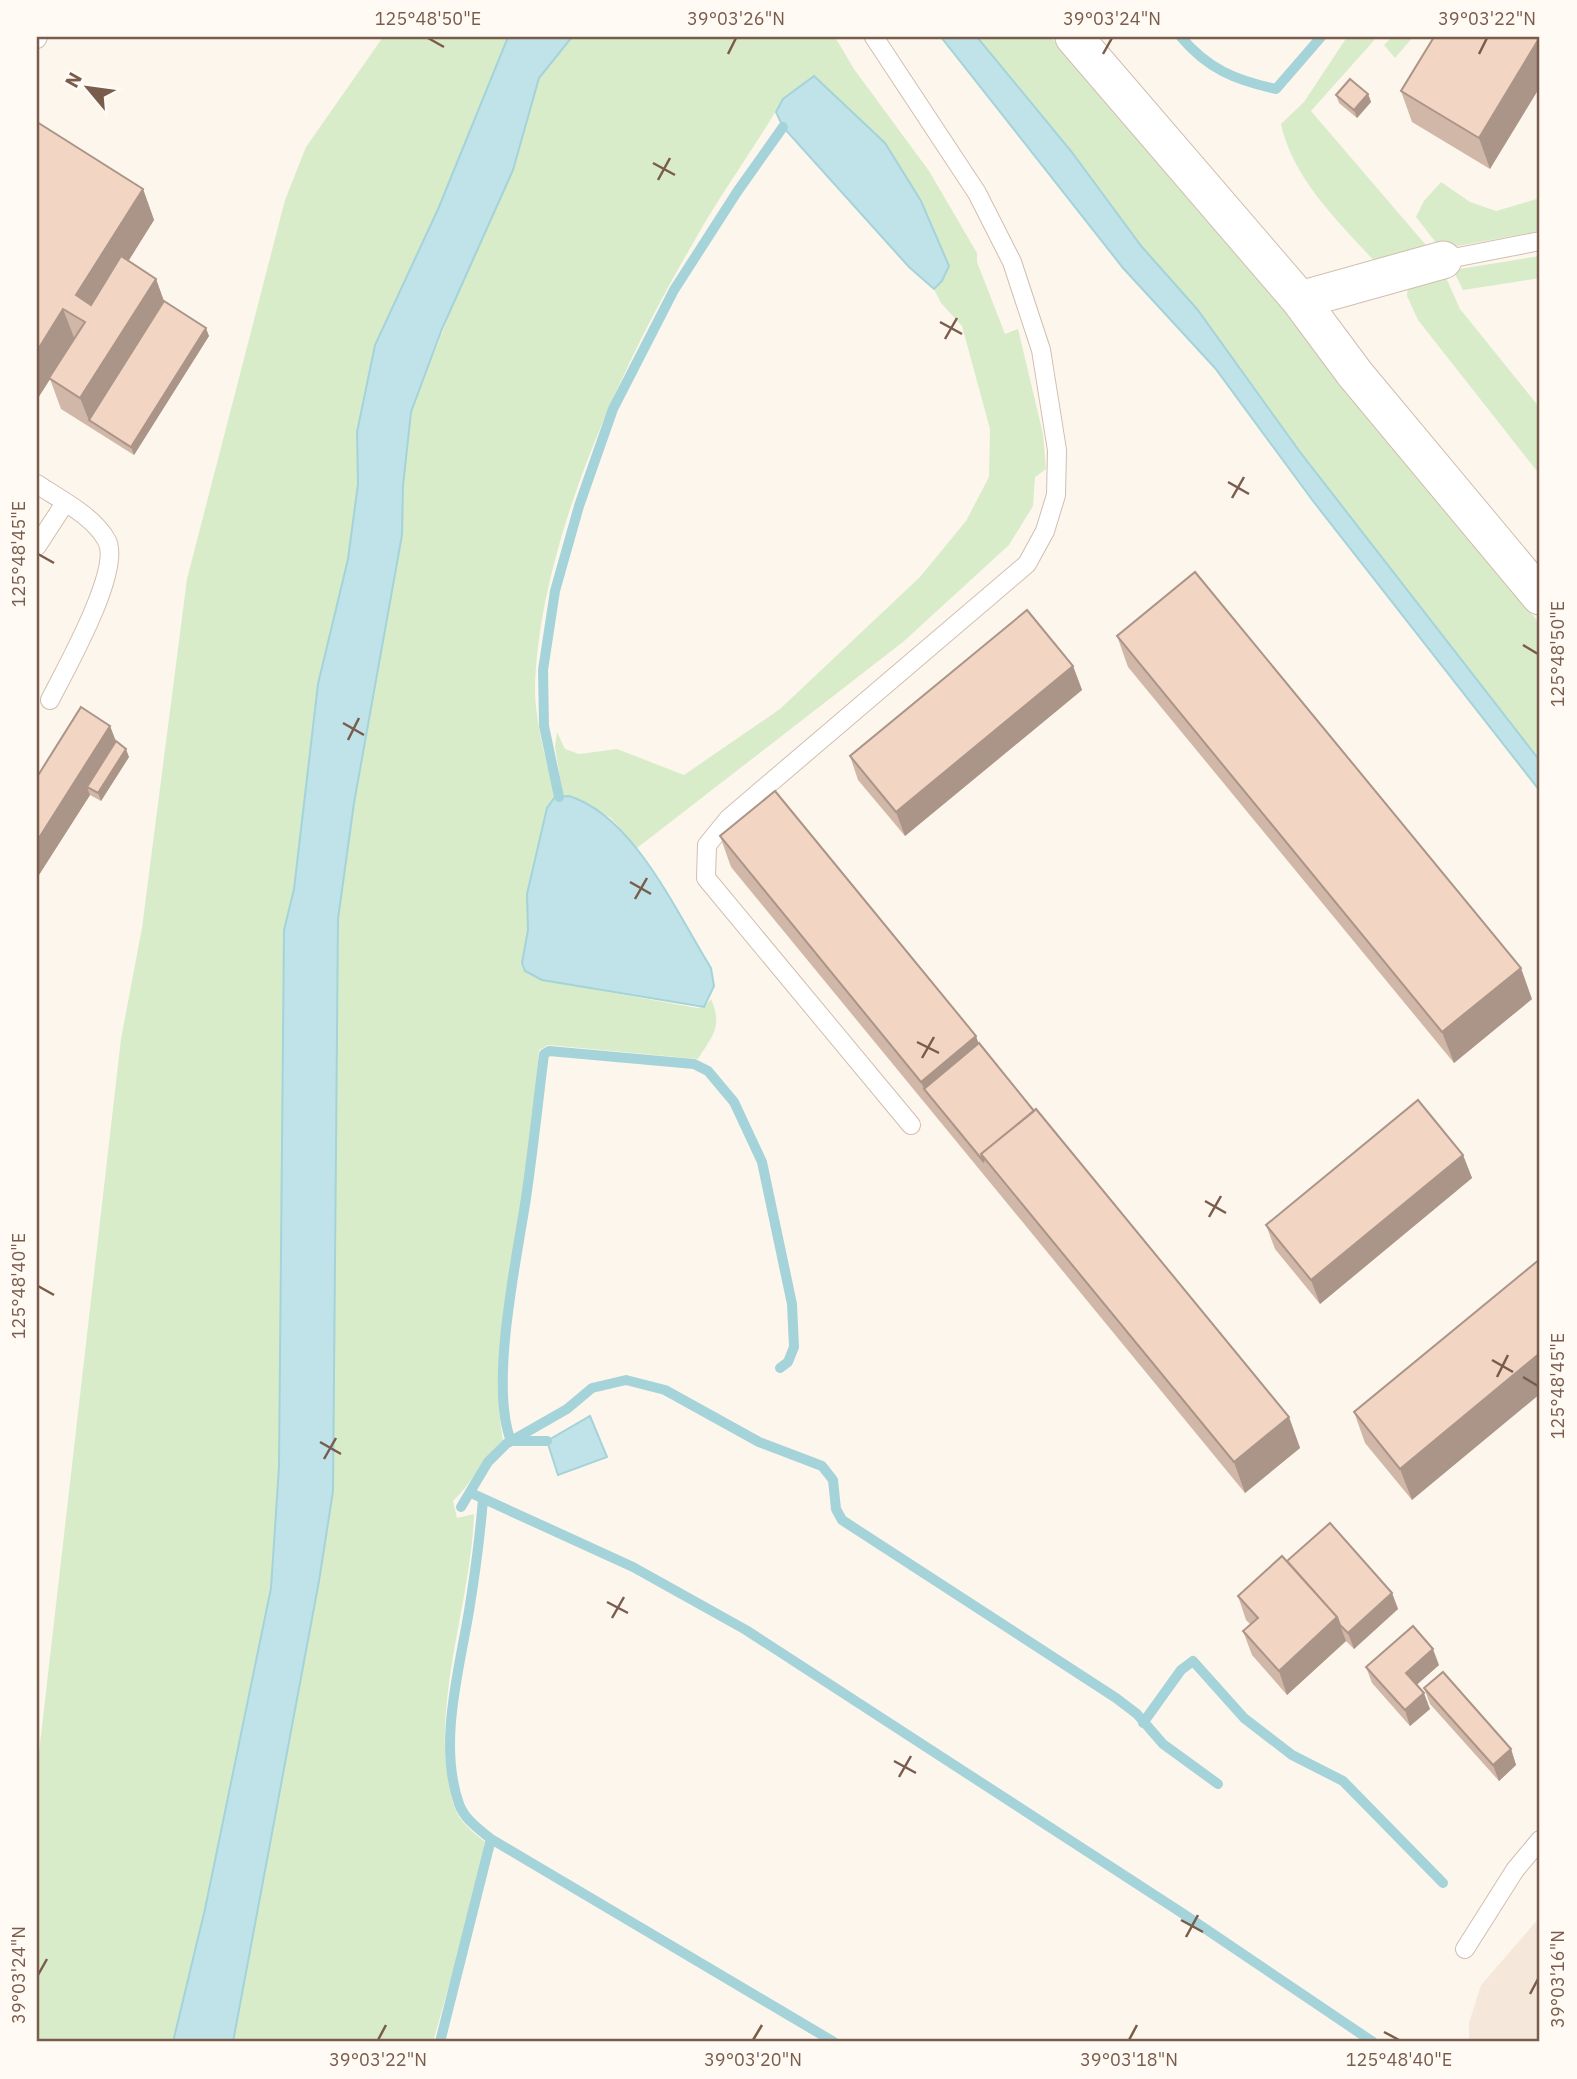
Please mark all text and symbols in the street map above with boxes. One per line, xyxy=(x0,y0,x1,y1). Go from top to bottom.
text: 125°48'50"E xyxy=(375,7,481,30)
text: 39°03'26"N xyxy=(687,7,785,30)
text: 39°03'24"N xyxy=(1063,7,1161,30)
text: 39°03'22"N xyxy=(1438,7,1536,30)
north arrow xyxy=(52,52,122,122)
text: N xyxy=(59,68,87,92)
text: 125°48'45"E xyxy=(7,501,30,607)
text: 125°48'50"E xyxy=(1546,601,1569,707)
text: 125°48'40"E xyxy=(7,1233,30,1339)
text: 125°48'45"E xyxy=(1546,1333,1569,1439)
text: 39°03'24"N xyxy=(7,1926,30,2024)
text: 39°03'16"N xyxy=(1546,1930,1569,2028)
text: 39°03'22"N xyxy=(329,2048,427,2071)
text: 39°03'20"N xyxy=(704,2048,802,2071)
text: 39°03'18"N xyxy=(1080,2048,1178,2071)
text: 125°48'40"E xyxy=(1346,2048,1452,2071)

